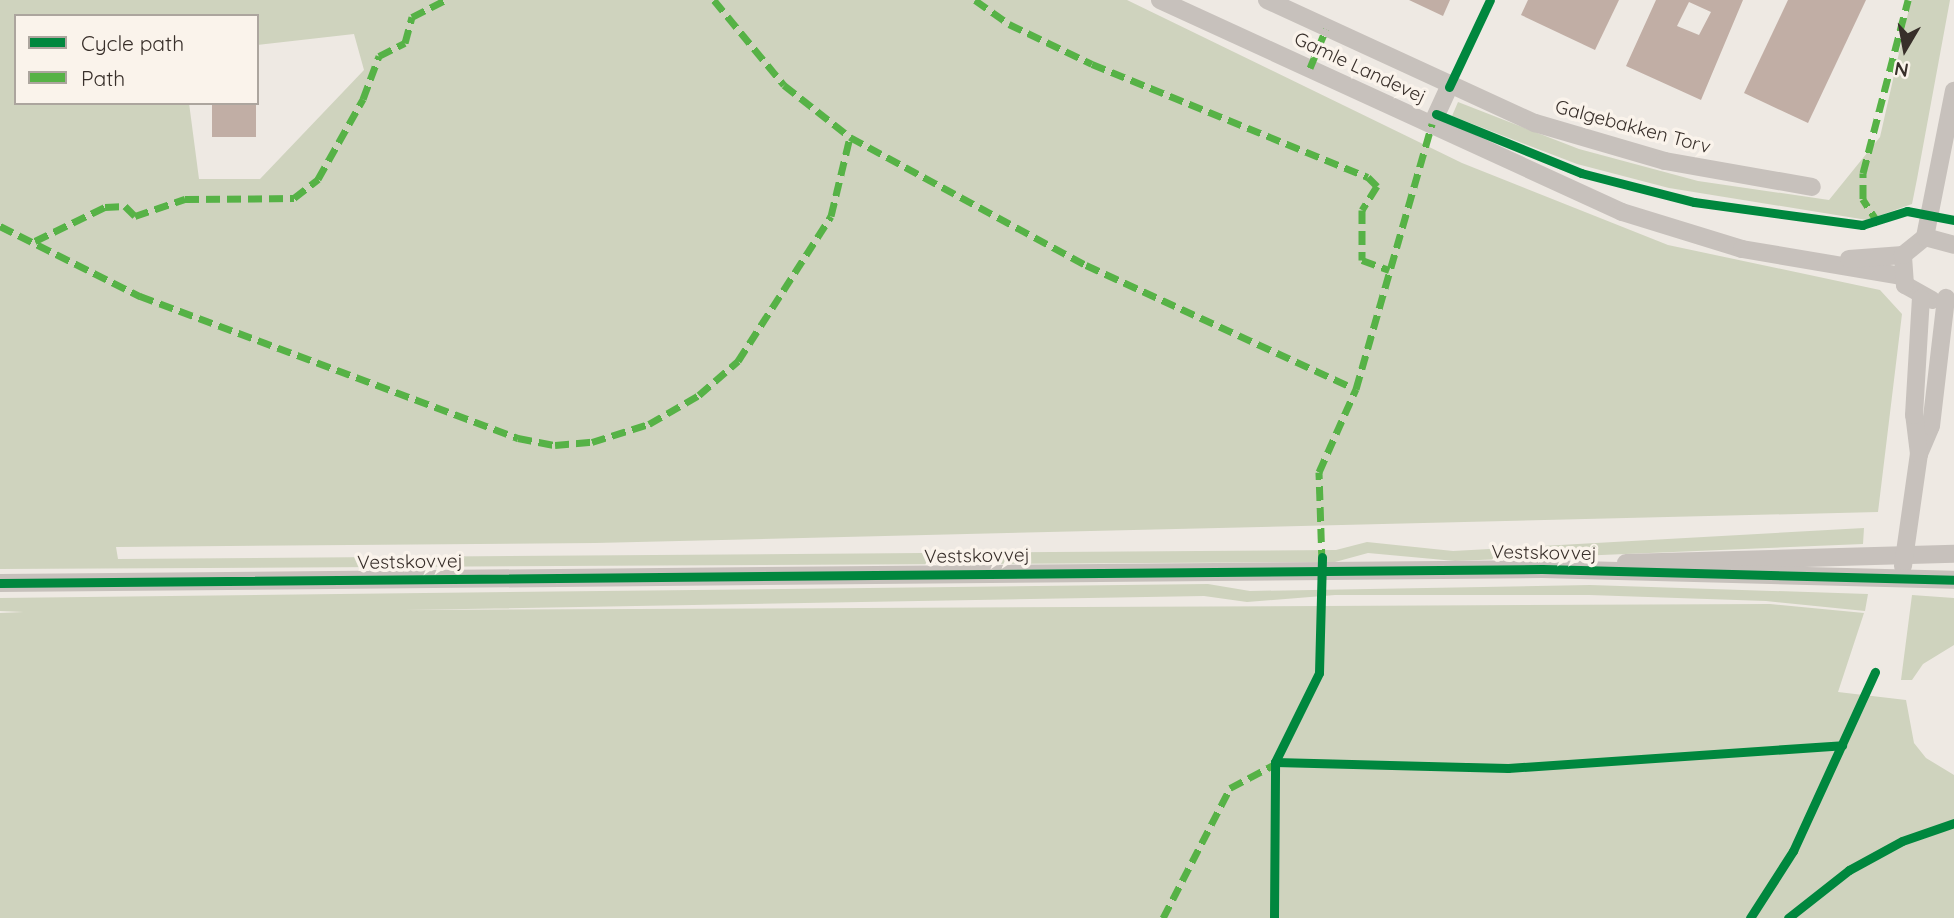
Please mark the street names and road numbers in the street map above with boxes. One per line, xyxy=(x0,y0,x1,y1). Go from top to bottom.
street label: Gamle Landevej xyxy=(1290,27,1430,109)
street label: Galgebakken Torv xyxy=(1553,95,1713,159)
street label: Vestskovvej xyxy=(1491,541,1597,565)
street label: Vestskovvej xyxy=(924,544,1030,568)
street label: Vestskovvej xyxy=(357,550,463,574)

